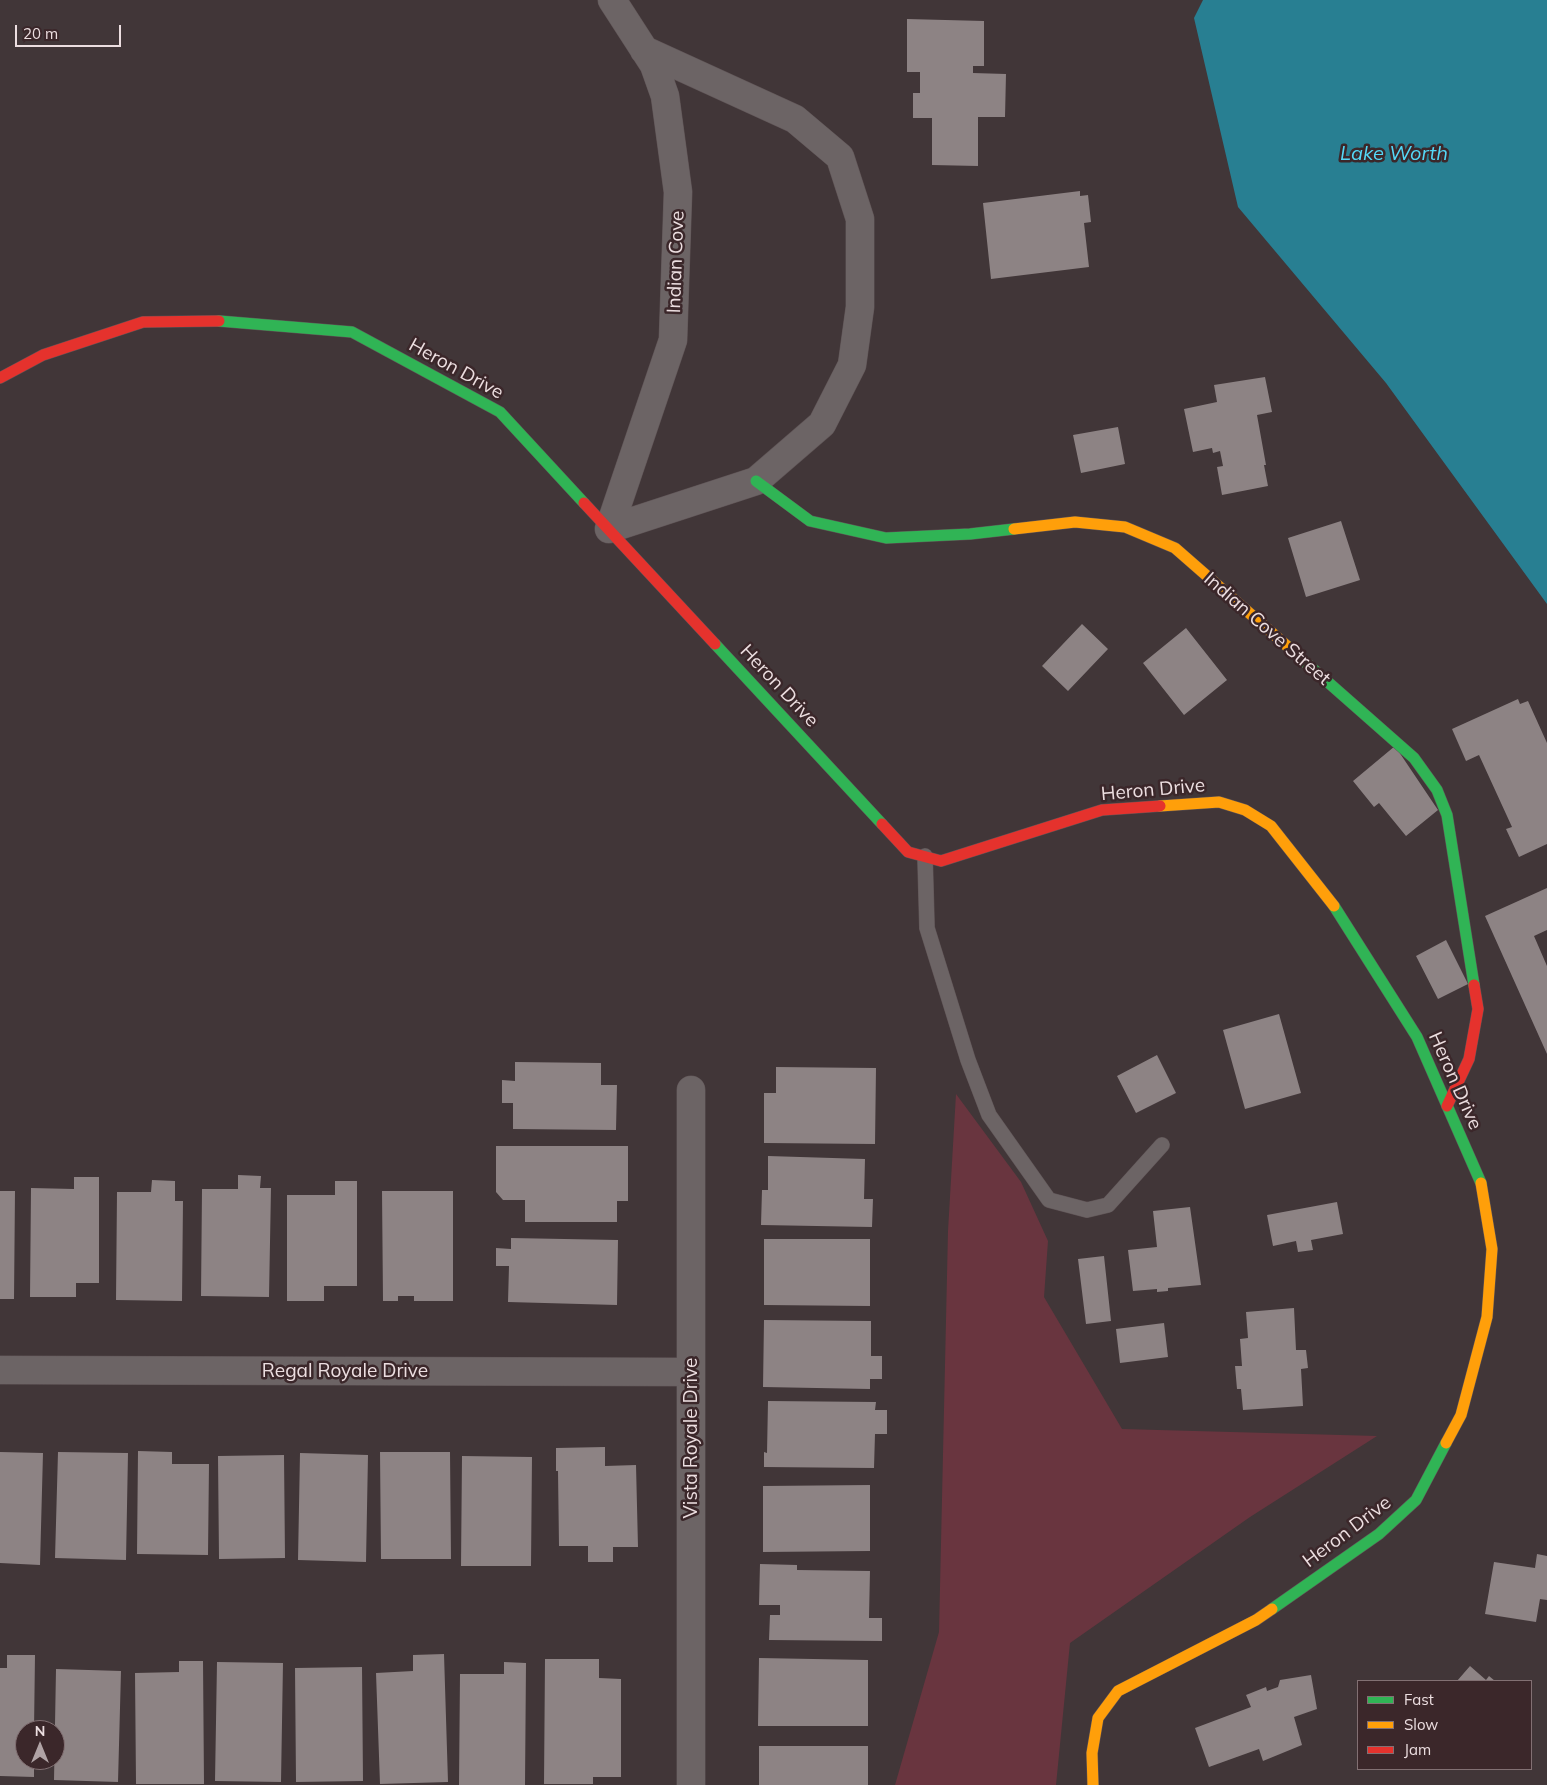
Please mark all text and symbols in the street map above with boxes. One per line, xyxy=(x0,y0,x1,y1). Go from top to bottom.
scale bar xyxy=(18,15,124,47)
text: 20 m xyxy=(23,24,58,43)
water label: Lake Worth xyxy=(1340,142,1448,166)
street label: Indian Cove xyxy=(663,210,689,314)
street label: Heron Drive xyxy=(405,334,507,404)
street label: Indian Cove Street xyxy=(1199,568,1335,690)
street label: Heron Drive xyxy=(735,640,823,732)
street label: Heron Drive xyxy=(1100,774,1206,806)
street label: Heron Drive xyxy=(1423,1029,1487,1133)
street label: Vista Royale Drive xyxy=(680,1358,702,1518)
street label: Regal Royale Drive xyxy=(262,1360,428,1382)
street label: Heron Drive xyxy=(1298,1491,1396,1573)
legend xyxy=(1357,1680,1532,1770)
text: Fast xyxy=(1404,1690,1434,1709)
text: Slow xyxy=(1404,1715,1438,1734)
north arrow xyxy=(15,1720,65,1770)
text: N xyxy=(35,1722,45,1740)
text: Jam xyxy=(1404,1740,1431,1759)

